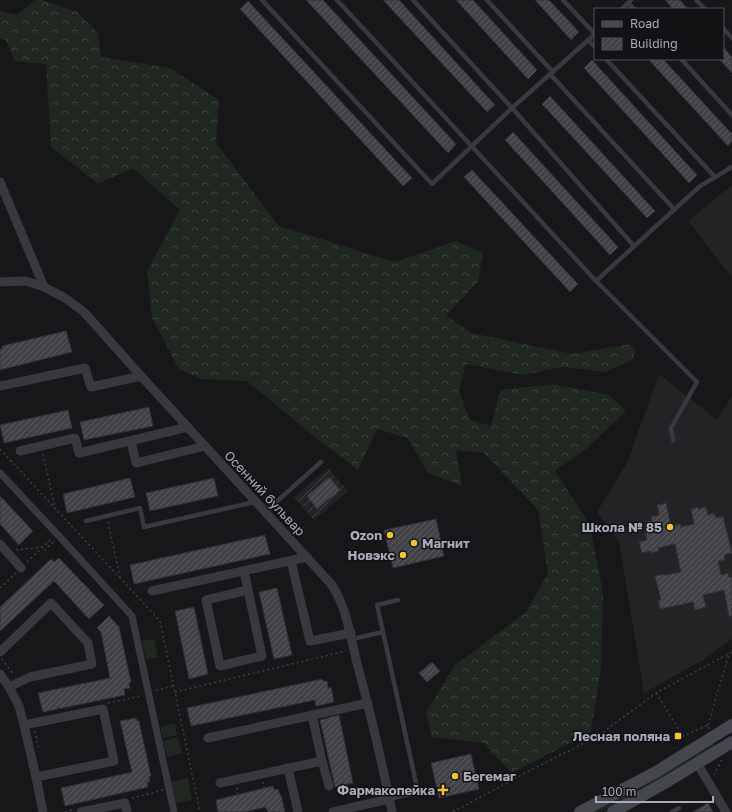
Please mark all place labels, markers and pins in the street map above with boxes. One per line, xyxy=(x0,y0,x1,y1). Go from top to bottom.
place label: Школа № 85 xyxy=(582,519,662,535)
marker: Школа № 85 xyxy=(665,522,675,532)
place label: Ozon xyxy=(350,527,382,543)
marker: Ozon xyxy=(385,530,395,540)
place label: Магнит xyxy=(422,535,470,551)
marker: Магнит xyxy=(409,538,419,548)
place label: Новэкс xyxy=(348,547,396,563)
marker: Новэкс xyxy=(398,550,408,560)
place label: Лесная поляна xyxy=(573,728,670,744)
marker: Лесная поляна xyxy=(673,731,683,741)
place label: Бегемаг xyxy=(463,768,516,784)
marker: Бегемаг xyxy=(450,771,460,781)
place label: Фармакопейка xyxy=(337,782,435,798)
marker: Фармакопейка xyxy=(438,785,448,795)

